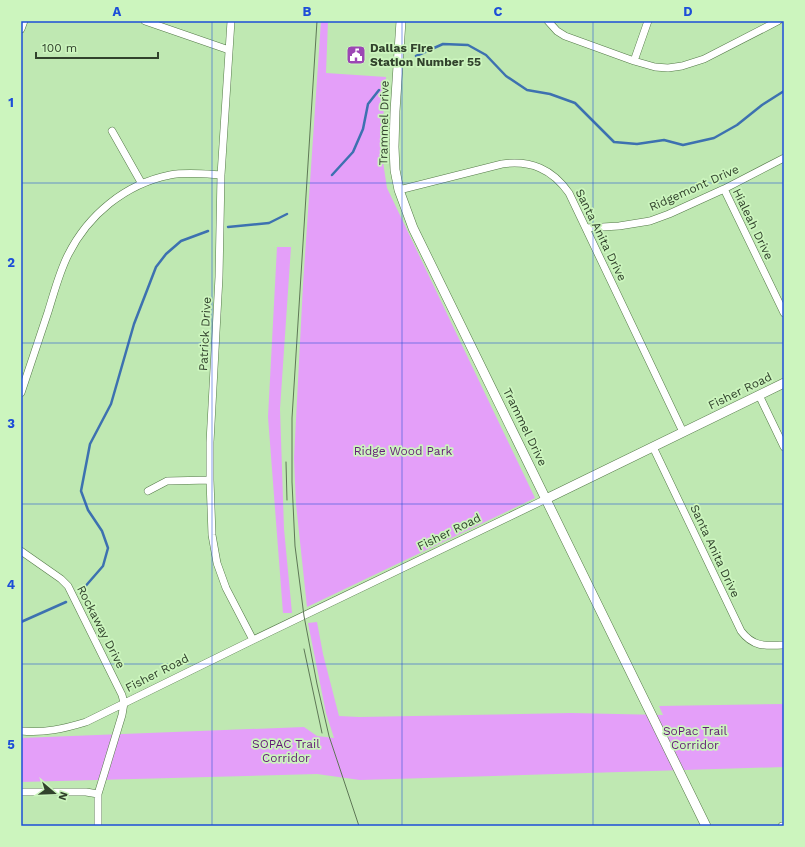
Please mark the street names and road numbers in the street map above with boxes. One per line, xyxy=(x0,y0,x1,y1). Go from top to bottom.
street label: Trammel Drive xyxy=(376,80,392,166)
street label: Ridgemont Drive xyxy=(647,162,741,214)
street label: Hialeah Drive xyxy=(730,186,776,262)
street label: Santa Anita Drive xyxy=(573,187,629,283)
street label: Patrick Drive xyxy=(196,297,214,371)
street label: Fisher Road xyxy=(706,370,774,412)
street label: Trammel Drive xyxy=(500,386,550,468)
street label: Santa Anita Drive xyxy=(687,502,743,600)
street label: Fisher Road xyxy=(415,511,483,553)
street label: Rockaway Drive xyxy=(74,583,128,671)
street label: Fisher Road xyxy=(123,651,191,695)

